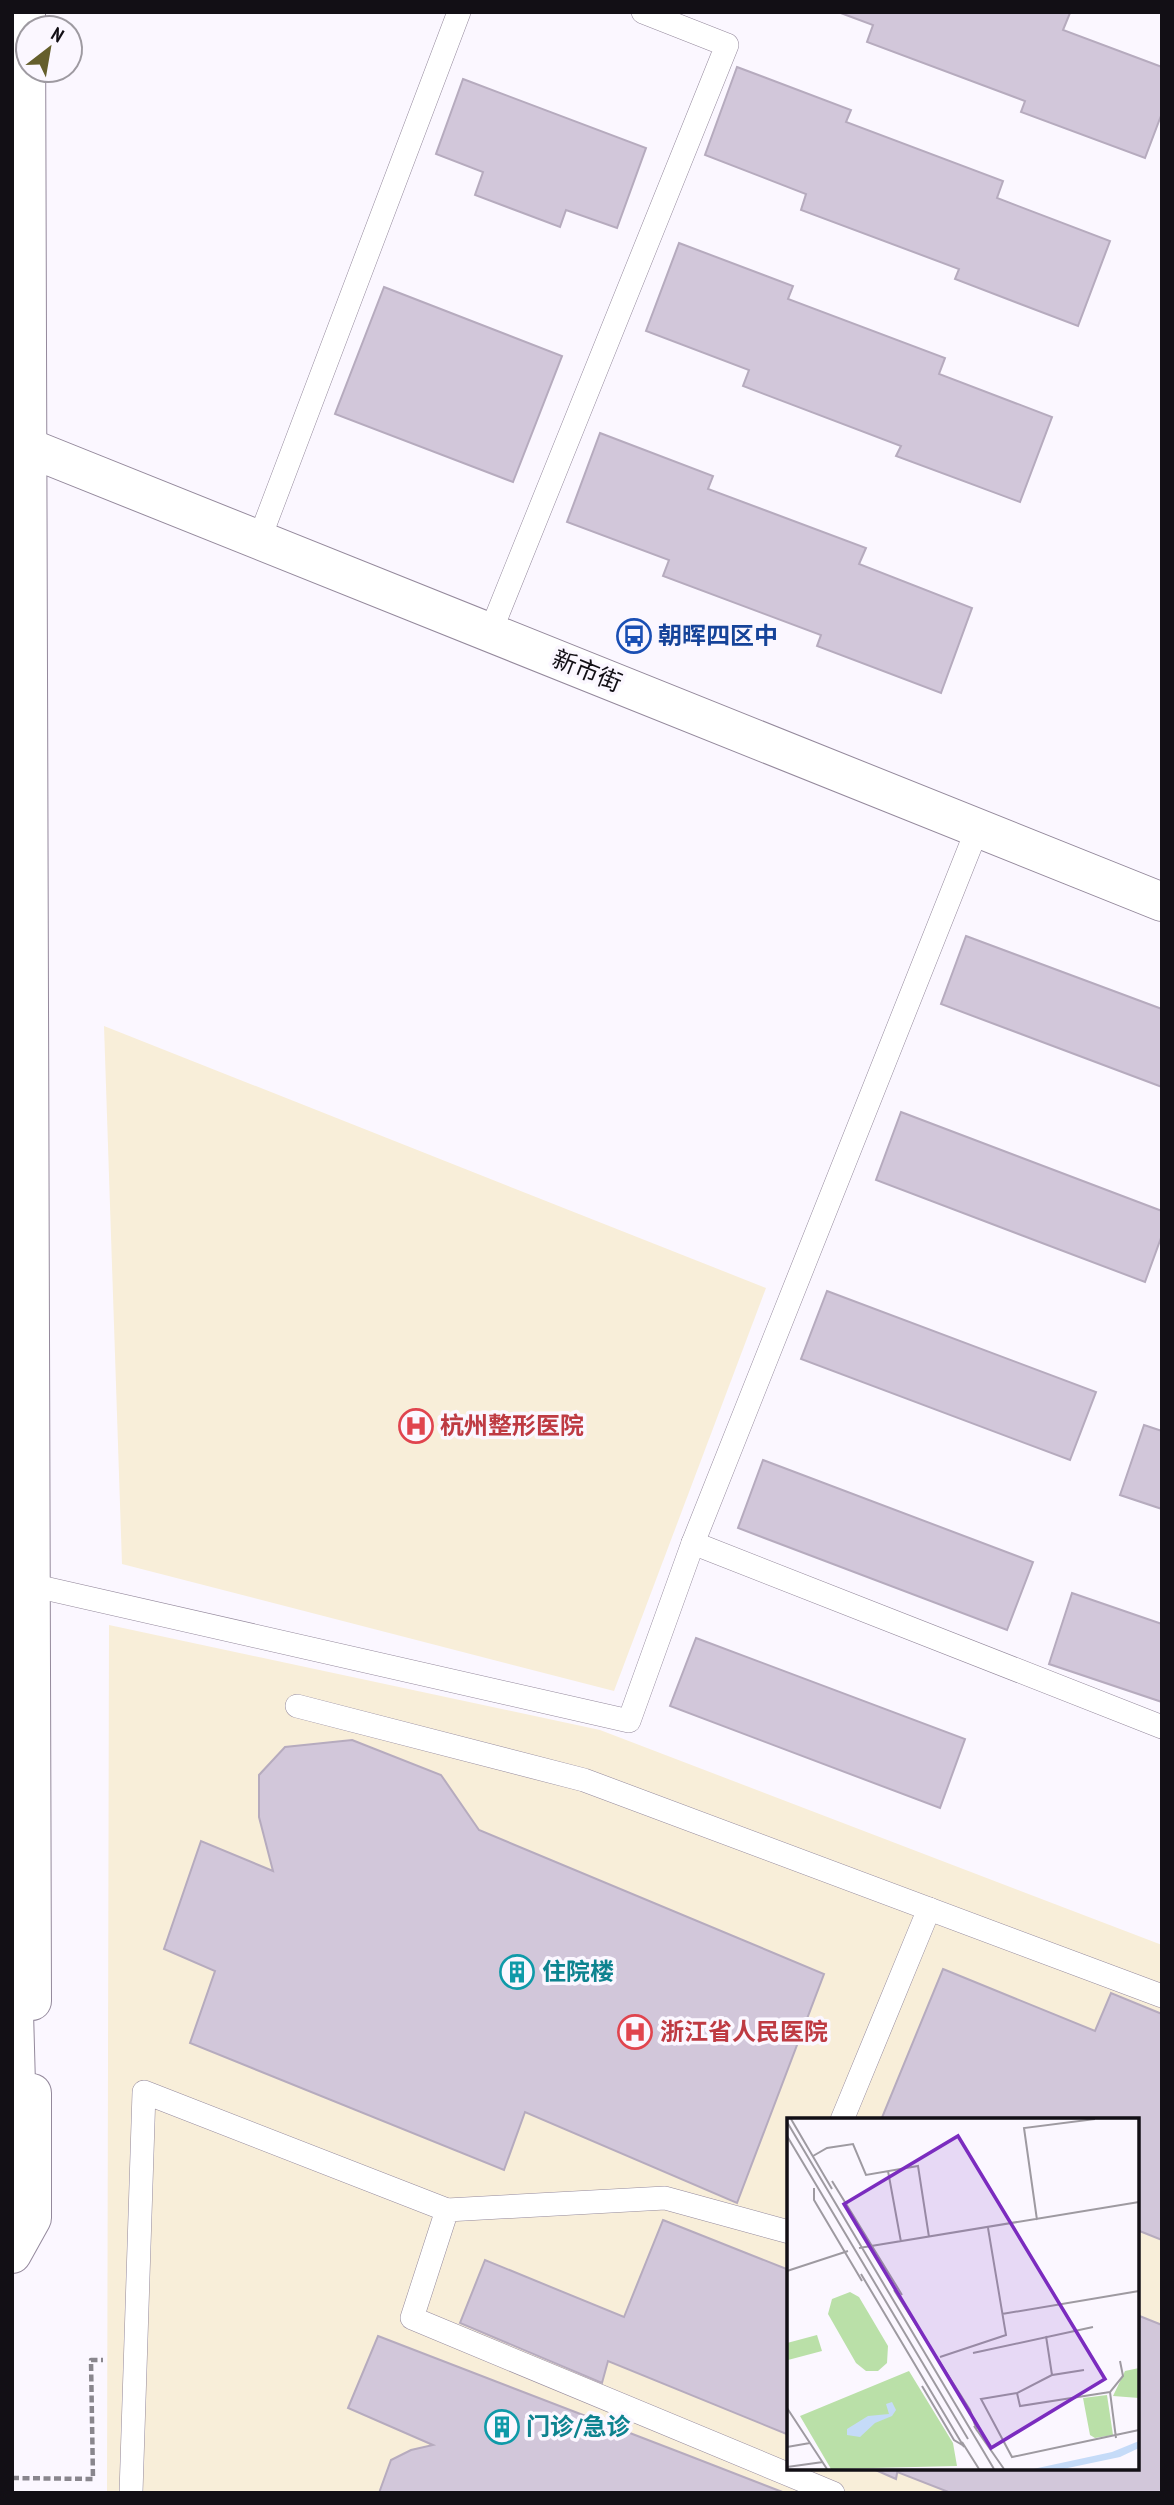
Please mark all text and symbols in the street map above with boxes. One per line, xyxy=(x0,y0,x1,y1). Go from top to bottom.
north arrow xyxy=(14,14,84,84)
text: N xyxy=(47,21,68,47)
bus stop icon: 朝晖四区中 xyxy=(615,617,653,655)
place label: 朝晖四区中 xyxy=(658,620,778,651)
street label: 新市街 xyxy=(548,643,626,698)
hospital icon: 杭州整形医院 xyxy=(397,1407,435,1445)
place label: 杭州整形医院 xyxy=(440,1410,584,1441)
building icon: 住院楼 xyxy=(498,1953,536,1991)
place label: 住院楼 xyxy=(542,1956,614,1987)
hospital icon: 浙江省人民医院 xyxy=(616,2013,654,2051)
place label: 浙江省人民医院 xyxy=(660,2016,828,2047)
inset map xyxy=(787,2118,1139,2470)
building icon: 门诊/急诊 xyxy=(483,2408,521,2446)
place label: 门诊/急诊 xyxy=(526,2411,630,2442)

